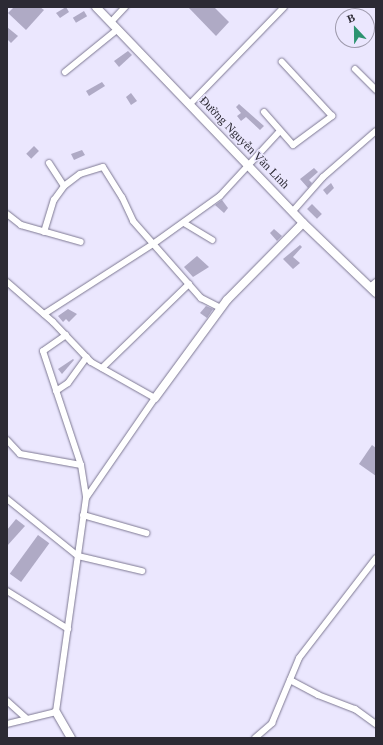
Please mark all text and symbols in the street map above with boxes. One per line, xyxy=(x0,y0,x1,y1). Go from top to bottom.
north arrow xyxy=(335,8,375,48)
text: B xyxy=(345,11,357,25)
street label: Đường Nguyễn Văn Linh xyxy=(196,94,292,192)

